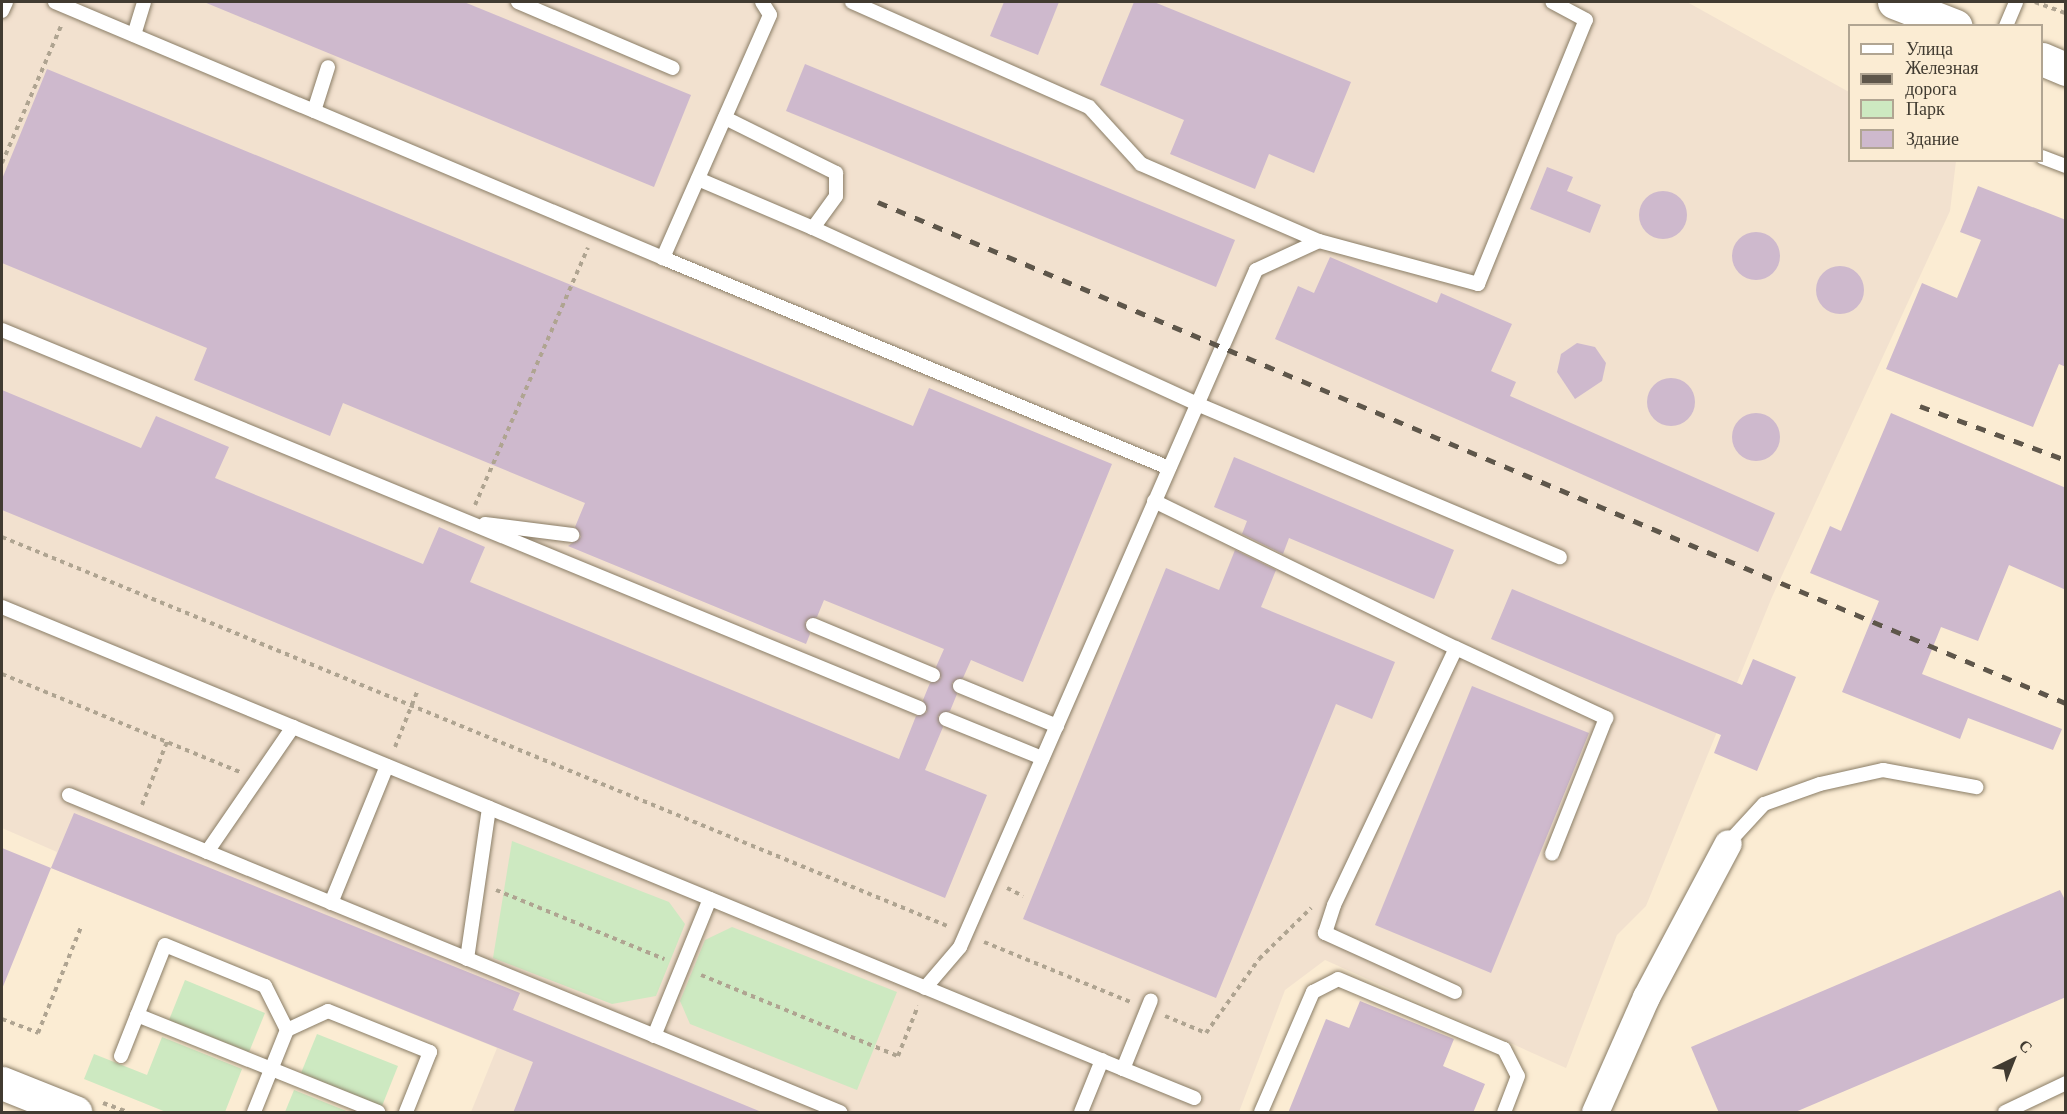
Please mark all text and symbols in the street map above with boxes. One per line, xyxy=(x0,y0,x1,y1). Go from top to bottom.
legend xyxy=(1848,24,2043,162)
text: Улица xyxy=(1906,39,1953,59)
text: Железная дорога xyxy=(1905,58,1979,99)
text: Парк xyxy=(1906,99,1945,119)
text: Здание xyxy=(1906,129,1959,149)
north arrow xyxy=(1983,1030,2043,1090)
text: С xyxy=(2016,1036,2036,1057)

